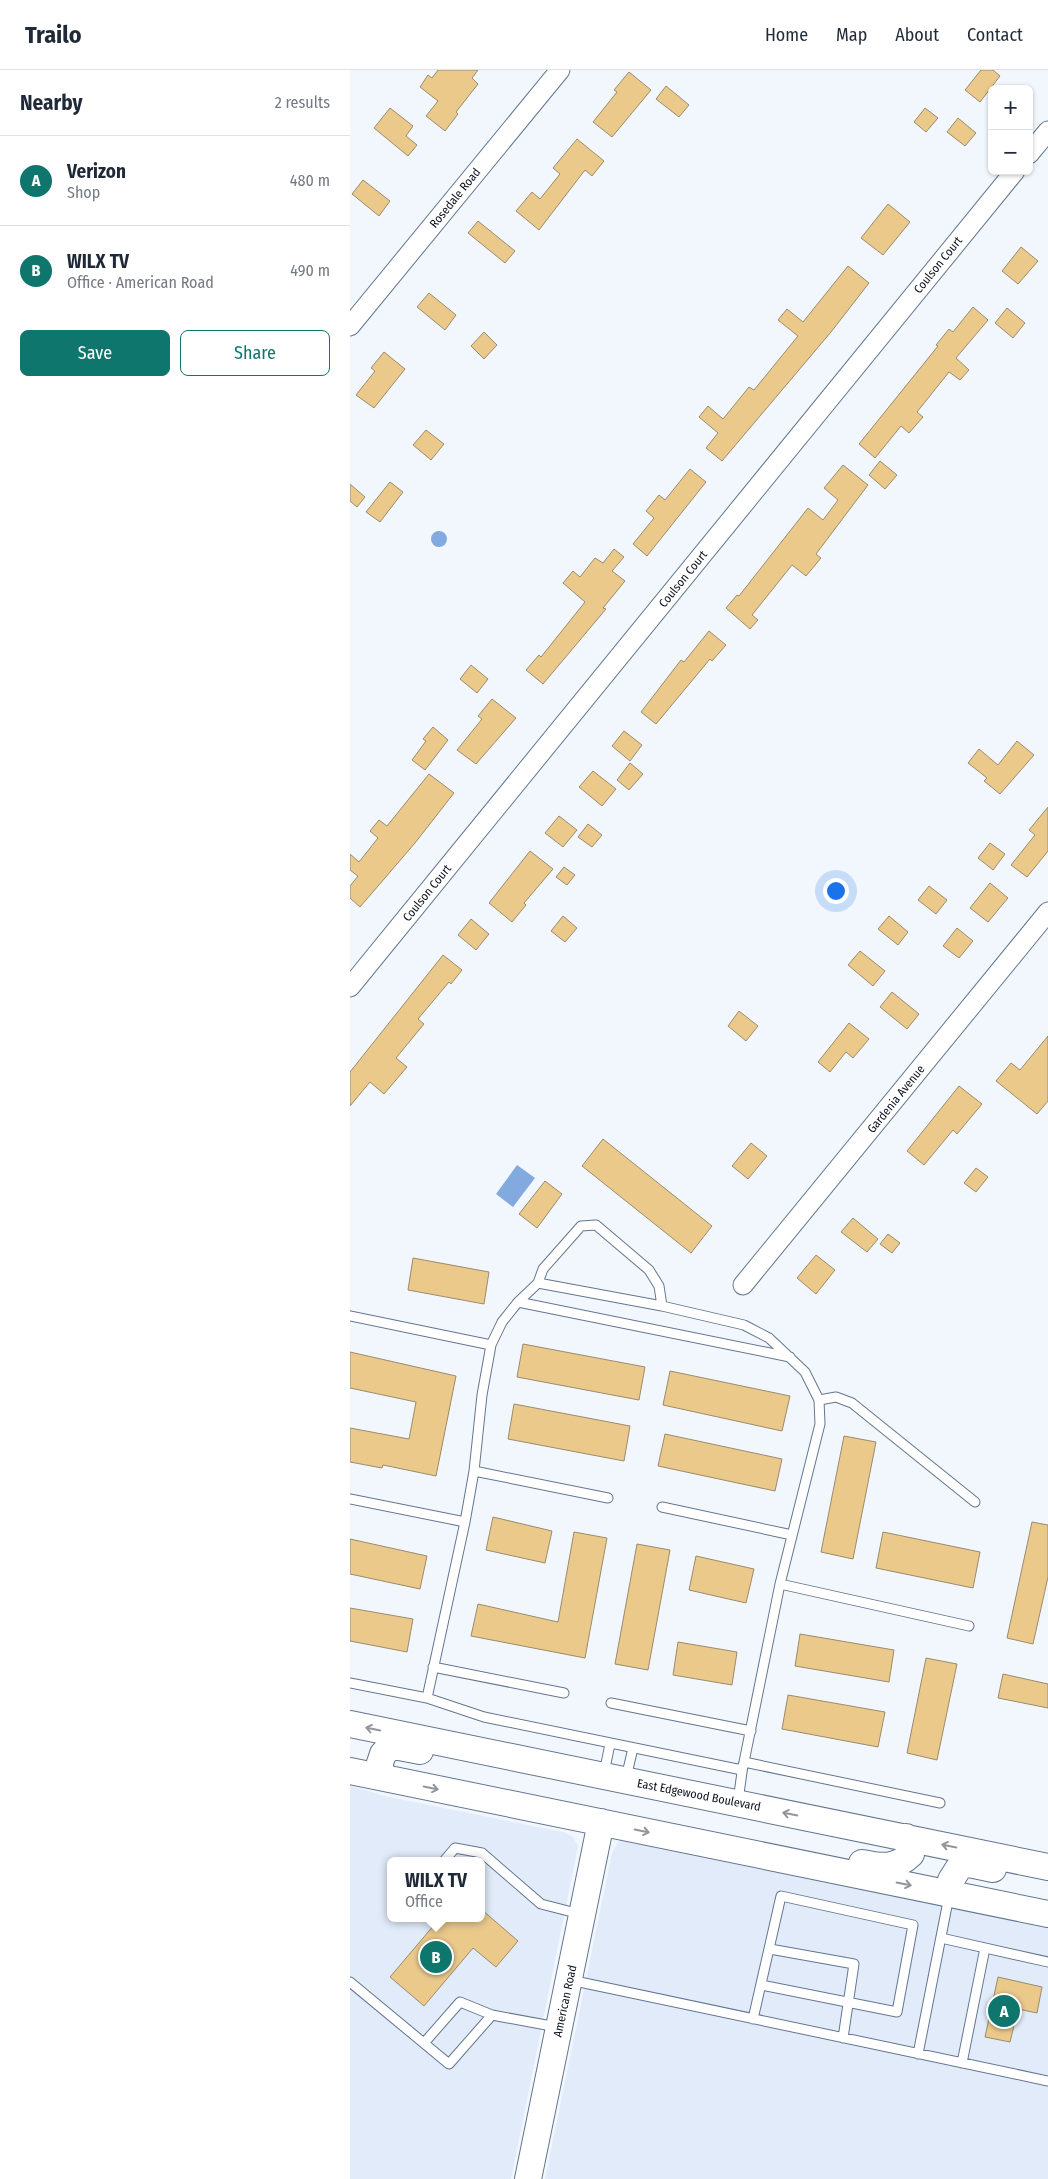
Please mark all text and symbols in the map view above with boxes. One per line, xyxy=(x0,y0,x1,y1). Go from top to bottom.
text: Trailo xyxy=(25,21,82,49)
text: Home xyxy=(765,24,808,46)
text: Map xyxy=(836,24,867,46)
text: About xyxy=(895,24,939,46)
text: Contact xyxy=(967,24,1023,46)
map controls xyxy=(988,85,1033,175)
button: + xyxy=(988,85,1033,130)
text: Nearby xyxy=(20,90,82,116)
text: 2 results xyxy=(275,93,330,112)
button: − xyxy=(988,130,1033,175)
text: Verizon xyxy=(67,160,126,183)
street label: Rosedale Road xyxy=(427,165,483,231)
text: A xyxy=(32,171,40,190)
text: 480 m xyxy=(290,171,330,190)
text: Shop xyxy=(67,183,100,202)
street label: Coulson Court xyxy=(911,234,965,296)
text: WILX TV xyxy=(67,250,129,273)
text: B xyxy=(32,261,40,280)
text: 490 m xyxy=(290,261,330,280)
text: Office · American Road xyxy=(67,273,214,292)
button: Save xyxy=(20,330,170,376)
button: Share xyxy=(180,330,330,376)
street label: Coulson Court xyxy=(656,548,710,610)
street label: Coulson Court xyxy=(400,862,454,924)
your location xyxy=(823,878,849,904)
street label: Gardenia Avenue xyxy=(864,1062,928,1136)
one-way arrow xyxy=(366,1724,382,1733)
street label: East Edgewood Boulevard xyxy=(636,1776,762,1814)
one-way arrow xyxy=(423,1783,439,1793)
one-way arrow xyxy=(782,1809,798,1818)
one-way arrow xyxy=(633,1827,649,1836)
one-way arrow xyxy=(941,1841,957,1851)
popup xyxy=(387,1857,485,1922)
text: WILX TV xyxy=(405,1869,467,1892)
one-way arrow xyxy=(896,1880,912,1890)
text: Office xyxy=(405,1892,443,1911)
pin: B xyxy=(420,1938,452,1976)
street label: American Road xyxy=(551,1964,579,2038)
pin: A xyxy=(988,1992,1020,2030)

